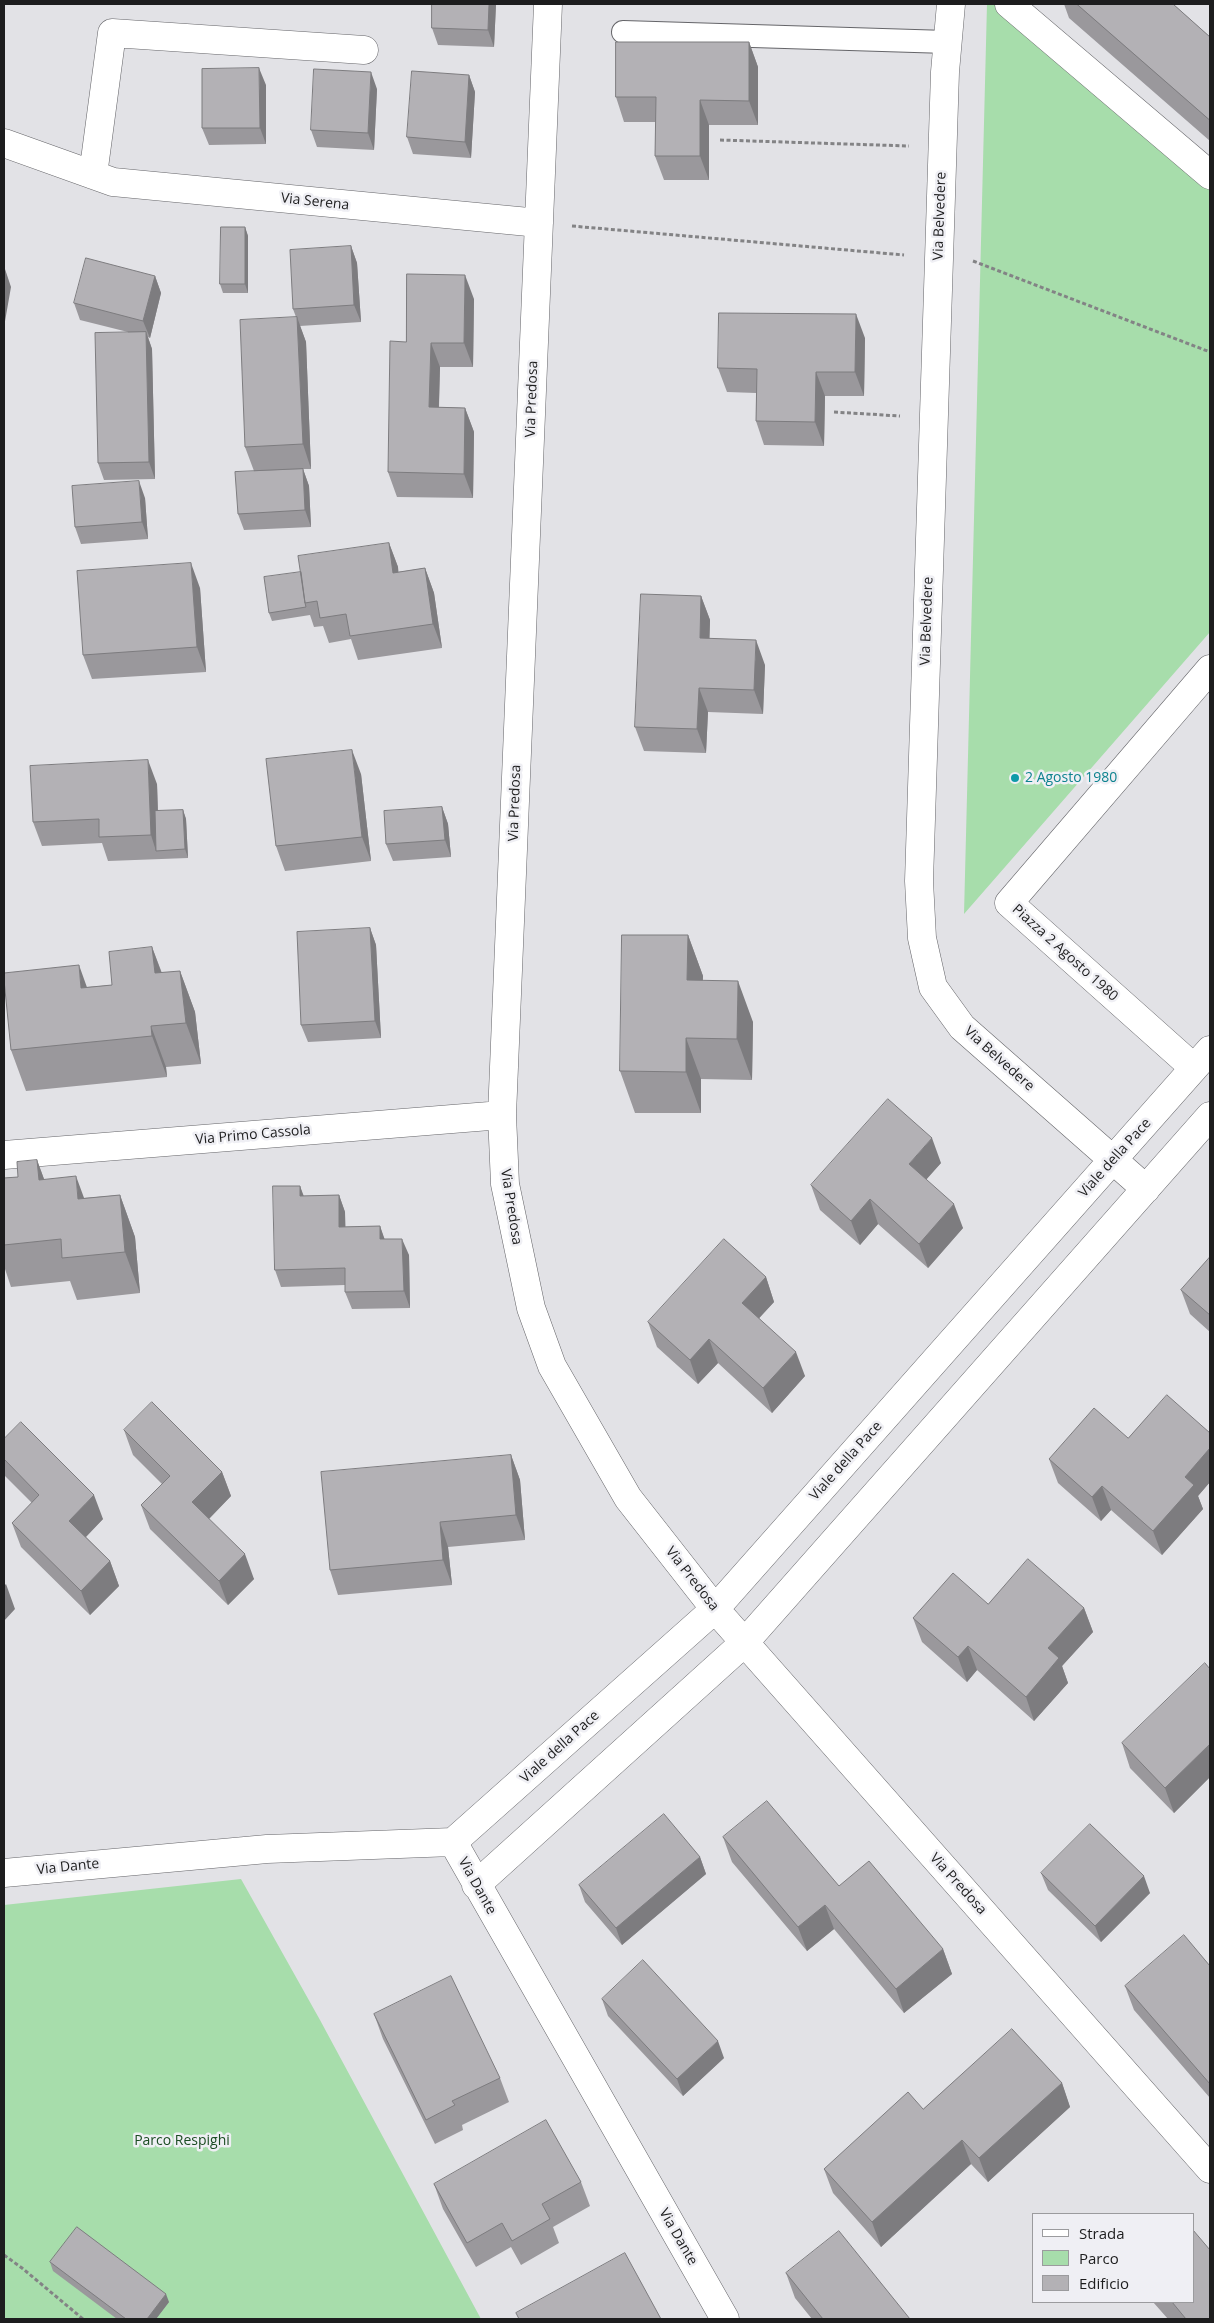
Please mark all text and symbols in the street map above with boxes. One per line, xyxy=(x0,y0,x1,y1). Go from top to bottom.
street label: Via Belvedere xyxy=(930,171,950,261)
street label: Via Serena xyxy=(280,190,350,214)
street label: Via Predosa xyxy=(522,360,542,438)
street label: Via Belvedere xyxy=(917,576,937,666)
street label: Via Predosa xyxy=(505,764,525,842)
place label: 2 Agosto 1980 xyxy=(1025,770,1117,786)
marker: 2 Agosto 1980 xyxy=(1009,772,1021,784)
street label: Piazza 2 Agosto 1980 xyxy=(1009,901,1121,1005)
street label: Via Belvedere xyxy=(960,1023,1038,1095)
street label: Viale della Pace xyxy=(1075,1115,1155,1201)
street label: Via Primo Cassola xyxy=(195,1122,311,1148)
street label: Via Predosa xyxy=(497,1168,525,1246)
street label: Viale della Pace xyxy=(806,1418,886,1504)
street label: Via Predosa xyxy=(662,1544,722,1614)
street label: Viale della Pace xyxy=(517,1707,603,1787)
street label: Via Predosa xyxy=(926,1850,990,1918)
street label: Via Dante xyxy=(36,1855,100,1879)
street label: Via Dante xyxy=(454,1855,500,1917)
park label: Parco Respighi xyxy=(134,2133,230,2149)
street label: Via Dante xyxy=(655,2206,701,2268)
legend xyxy=(1032,2213,1194,2303)
text: Strada xyxy=(1079,2223,1125,2243)
text: Parco xyxy=(1079,2248,1119,2268)
text: Edificio xyxy=(1079,2273,1129,2293)

